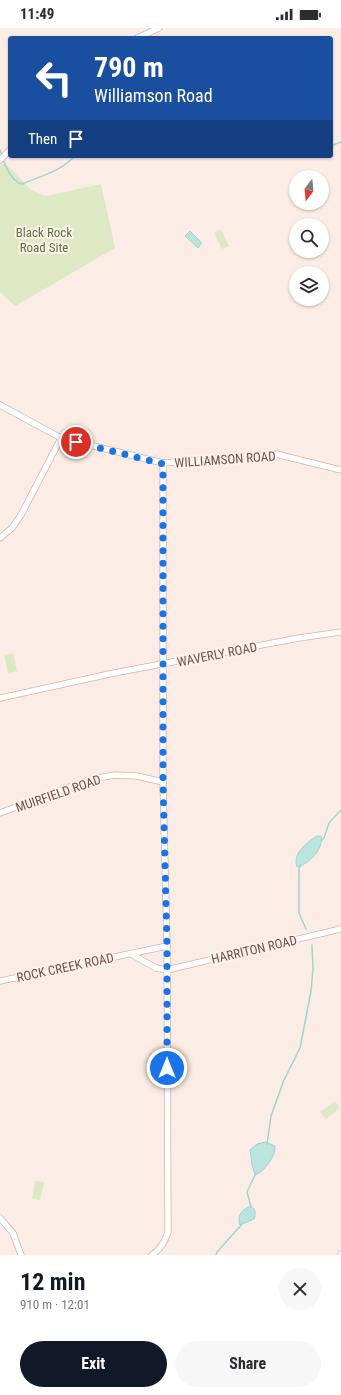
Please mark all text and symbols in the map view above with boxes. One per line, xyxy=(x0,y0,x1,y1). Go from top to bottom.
text: 11:49 xyxy=(20,5,54,23)
text: 790 m xyxy=(94,51,164,84)
icon: left xyxy=(28,52,80,104)
text: Williamson Road xyxy=(94,85,213,106)
icon: arrive xyxy=(65,128,87,150)
text: Then xyxy=(28,130,57,148)
north arrow xyxy=(289,170,329,210)
map controls xyxy=(289,170,329,306)
button: search xyxy=(289,218,329,258)
park label: Black Rock Road Site xyxy=(16,225,72,255)
button: layers xyxy=(289,266,329,306)
pin xyxy=(59,425,93,459)
icon: arrive xyxy=(65,431,87,453)
street label: WILLIAMSON ROAD xyxy=(174,448,276,471)
street label: WAVERLY ROAD xyxy=(176,639,258,670)
street label: MUIRFIELD ROAD xyxy=(13,772,103,815)
street label: HARRITON ROAD xyxy=(210,932,298,967)
street label: ROCK CREEK ROAD xyxy=(15,950,115,985)
position arrow xyxy=(146,1047,188,1089)
text: 12 min xyxy=(20,1268,85,1296)
button: close xyxy=(279,1268,321,1310)
text: 910 m · 12:01 xyxy=(20,1297,90,1312)
button: Exit xyxy=(20,1341,167,1387)
button: Share xyxy=(175,1341,321,1387)

